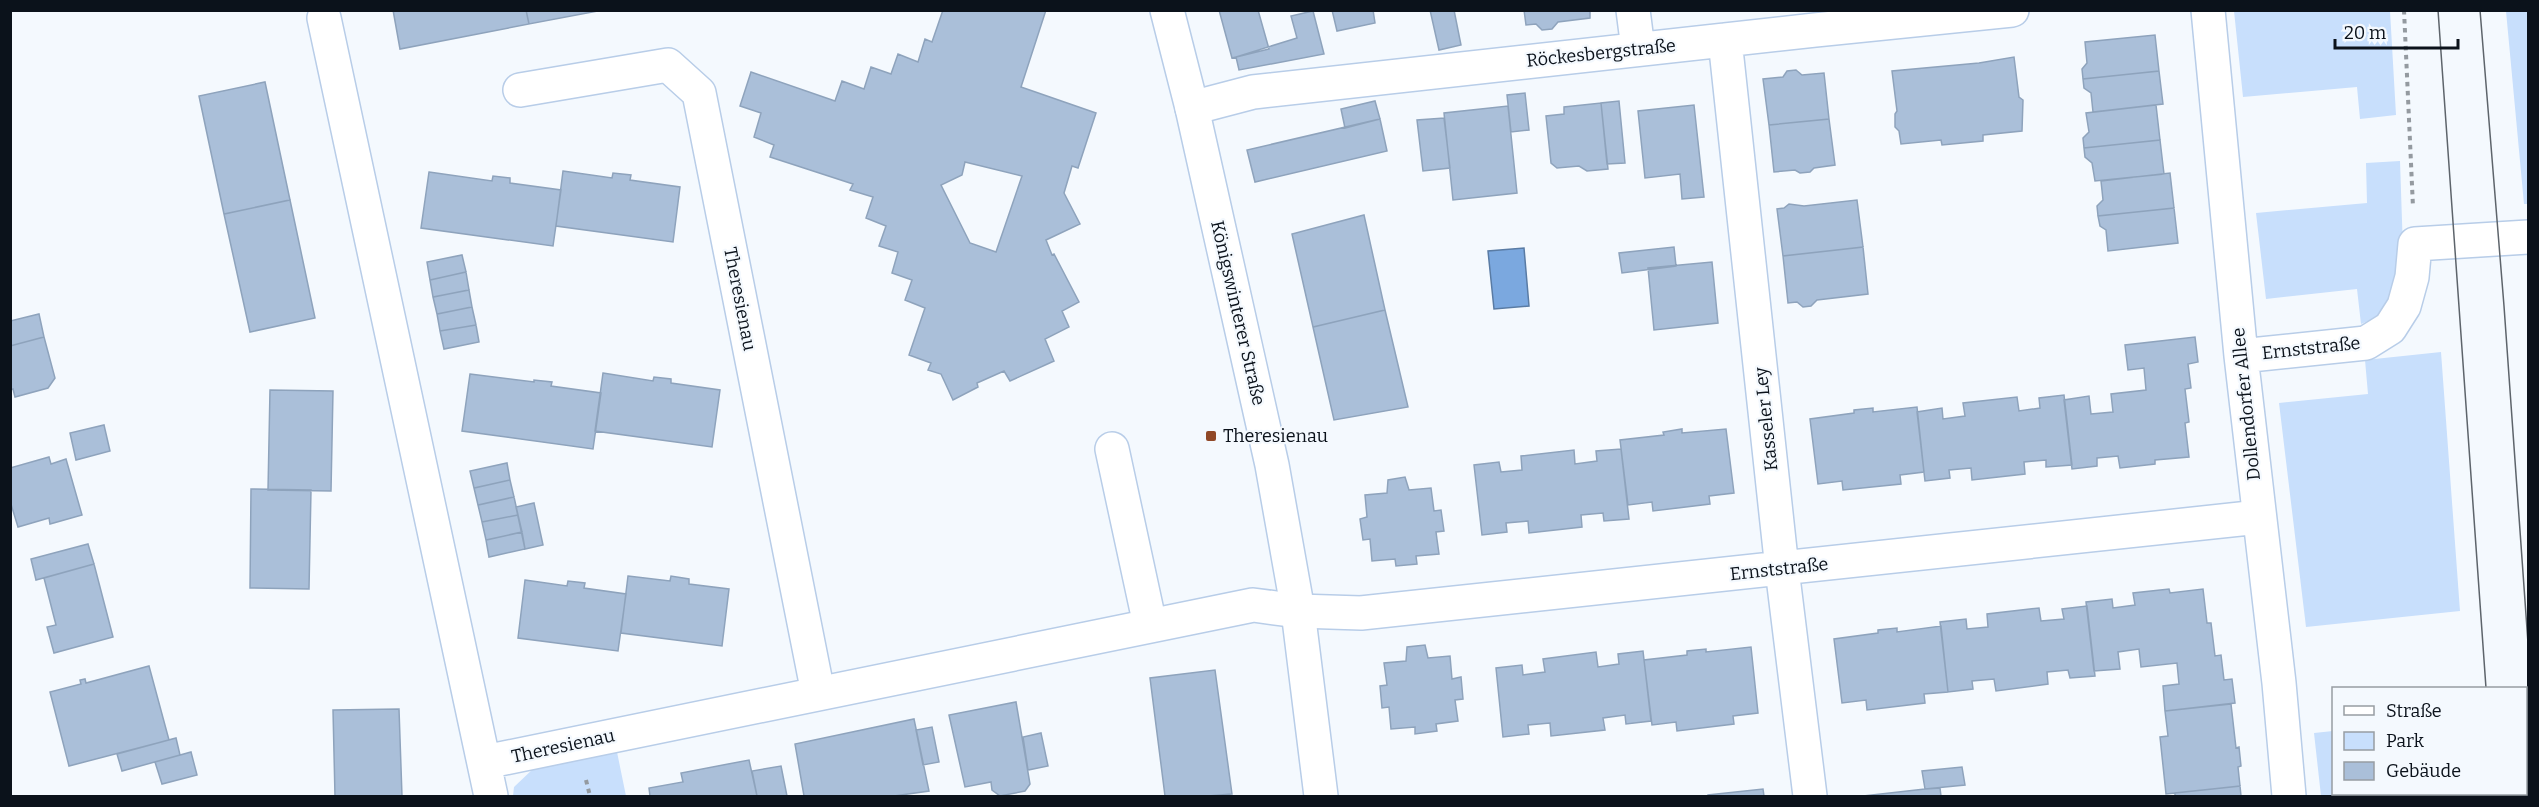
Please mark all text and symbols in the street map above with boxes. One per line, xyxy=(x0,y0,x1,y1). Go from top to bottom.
scale bar xyxy=(2335,12,2458,50)
text: 20 m xyxy=(2344,22,2386,44)
street label: Röckesbergstraße xyxy=(1525,34,1677,72)
street label: Königswinterer Straße xyxy=(1206,218,1270,408)
street label: Theresienau xyxy=(719,245,761,353)
street label: Dollendorfer Allee xyxy=(2227,326,2265,482)
street label: Ernststraße xyxy=(2261,332,2361,364)
street label: Kasseler Ley xyxy=(1750,366,1782,472)
place label: Theresienau xyxy=(1223,425,1328,447)
marker: Theresienau xyxy=(1204,429,1218,443)
street label: Ernststraße xyxy=(1729,553,1829,585)
legend xyxy=(2332,687,2527,795)
text: Straße xyxy=(2386,700,2442,722)
street label: Theresienau xyxy=(509,724,617,768)
text: Park xyxy=(2386,730,2425,752)
text: Gebäude xyxy=(2386,760,2461,782)

